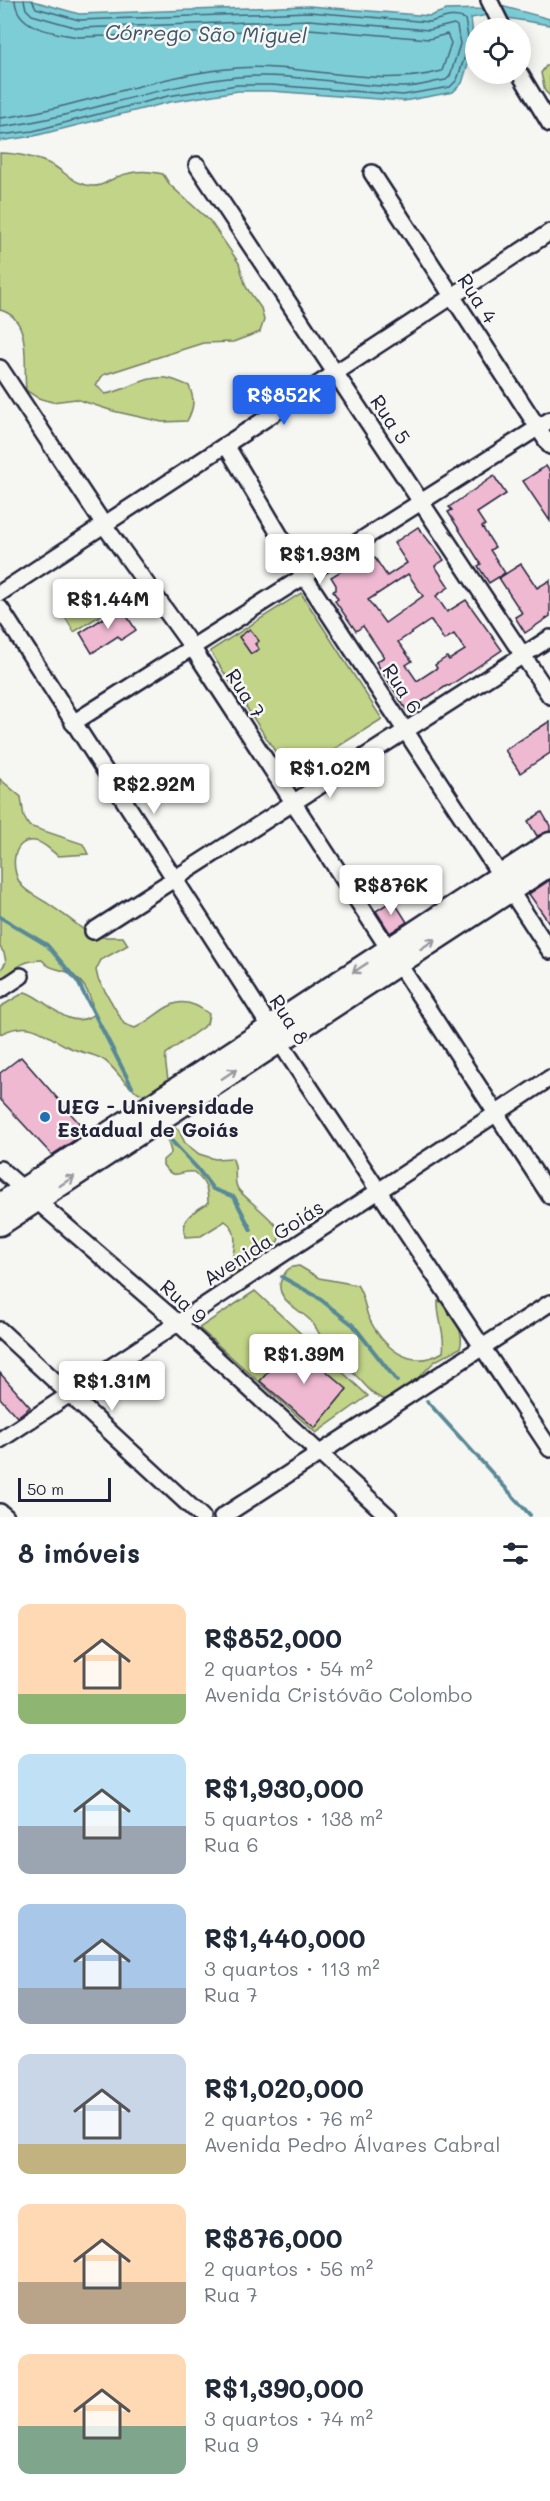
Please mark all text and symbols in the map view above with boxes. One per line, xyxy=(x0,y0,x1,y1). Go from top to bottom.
water label: Córrego São Miguel xyxy=(105,18,308,48)
map controls xyxy=(465,18,531,84)
button: locate xyxy=(465,18,531,84)
street label: Rua 4 xyxy=(452,268,504,328)
pin: R$852K xyxy=(235,375,333,426)
text: R$852K xyxy=(247,381,321,407)
street label: Rua 5 xyxy=(365,389,417,449)
pin: R$1.93M xyxy=(265,534,375,585)
text: R$1.93M xyxy=(279,540,361,566)
pin: R$1.44M xyxy=(53,579,163,630)
text: R$1.44M xyxy=(67,585,149,611)
street label: Rua 6 xyxy=(377,658,429,718)
street label: Rua 7 xyxy=(220,663,272,723)
pin: R$1.02M xyxy=(275,748,385,799)
text: R$1.02M xyxy=(289,754,371,780)
pin: R$2.92M xyxy=(99,764,209,815)
text: R$2.92M xyxy=(113,770,195,796)
pin: R$876K xyxy=(342,865,440,916)
text: R$876K xyxy=(354,871,429,897)
one-way arrow xyxy=(419,938,435,950)
one-way arrow xyxy=(352,962,369,975)
street label: Rua 8 xyxy=(264,989,316,1049)
one-way arrow xyxy=(221,1068,237,1080)
place label: UEG - Universidade Estadual de Goiás xyxy=(57,1093,254,1142)
marker: UEG - Universidade Estadual de Goiás xyxy=(38,1110,52,1124)
one-way arrow xyxy=(58,1175,75,1187)
street label: Avenida Goiás xyxy=(198,1193,328,1291)
street label: Rua 9 xyxy=(155,1273,213,1329)
pin: R$1.39M xyxy=(249,1334,359,1385)
text: R$1.39M xyxy=(263,1340,345,1366)
pin: R$1.31M xyxy=(57,1361,167,1412)
text: R$1.31M xyxy=(73,1367,151,1393)
scale bar xyxy=(18,1475,111,1502)
text: 50 m xyxy=(27,1478,64,1499)
text: 8 imóveis xyxy=(18,1536,140,1570)
icon: filters xyxy=(499,1537,532,1570)
text: R$852,000 xyxy=(204,1621,342,1655)
icon: home xyxy=(66,1628,138,1700)
text: 2 quartos · 54 m² xyxy=(204,1655,373,1681)
text: Avenida Cristóvão Colombo xyxy=(204,1681,472,1707)
text: R$1,930,000 xyxy=(204,1771,364,1805)
icon: home xyxy=(66,1778,138,1850)
text: 5 quartos · 138 m² xyxy=(204,1805,383,1831)
text: Rua 6 xyxy=(204,1831,259,1857)
text: R$1,440,000 xyxy=(204,1921,365,1955)
icon: home xyxy=(66,1928,138,2000)
text: 3 quartos · 113 m² xyxy=(204,1955,380,1981)
text: Rua 7 xyxy=(204,1981,258,2007)
text: R$1,020,000 xyxy=(204,2071,364,2105)
icon: home xyxy=(66,2078,138,2150)
text: 2 quartos · 76 m² xyxy=(204,2105,373,2131)
text: Avenida Pedro Álvares Cabral xyxy=(204,2131,501,2157)
text: R$876,000 xyxy=(204,2221,343,2255)
icon: home xyxy=(66,2228,138,2300)
text: 2 quartos · 56 m² xyxy=(204,2255,373,2281)
text: Rua 7 xyxy=(204,2281,258,2307)
text: R$1,390,000 xyxy=(204,2371,364,2405)
icon: home xyxy=(66,2378,138,2450)
text: 3 quartos · 74 m² xyxy=(204,2405,373,2431)
text: Rua 9 xyxy=(204,2431,258,2457)

